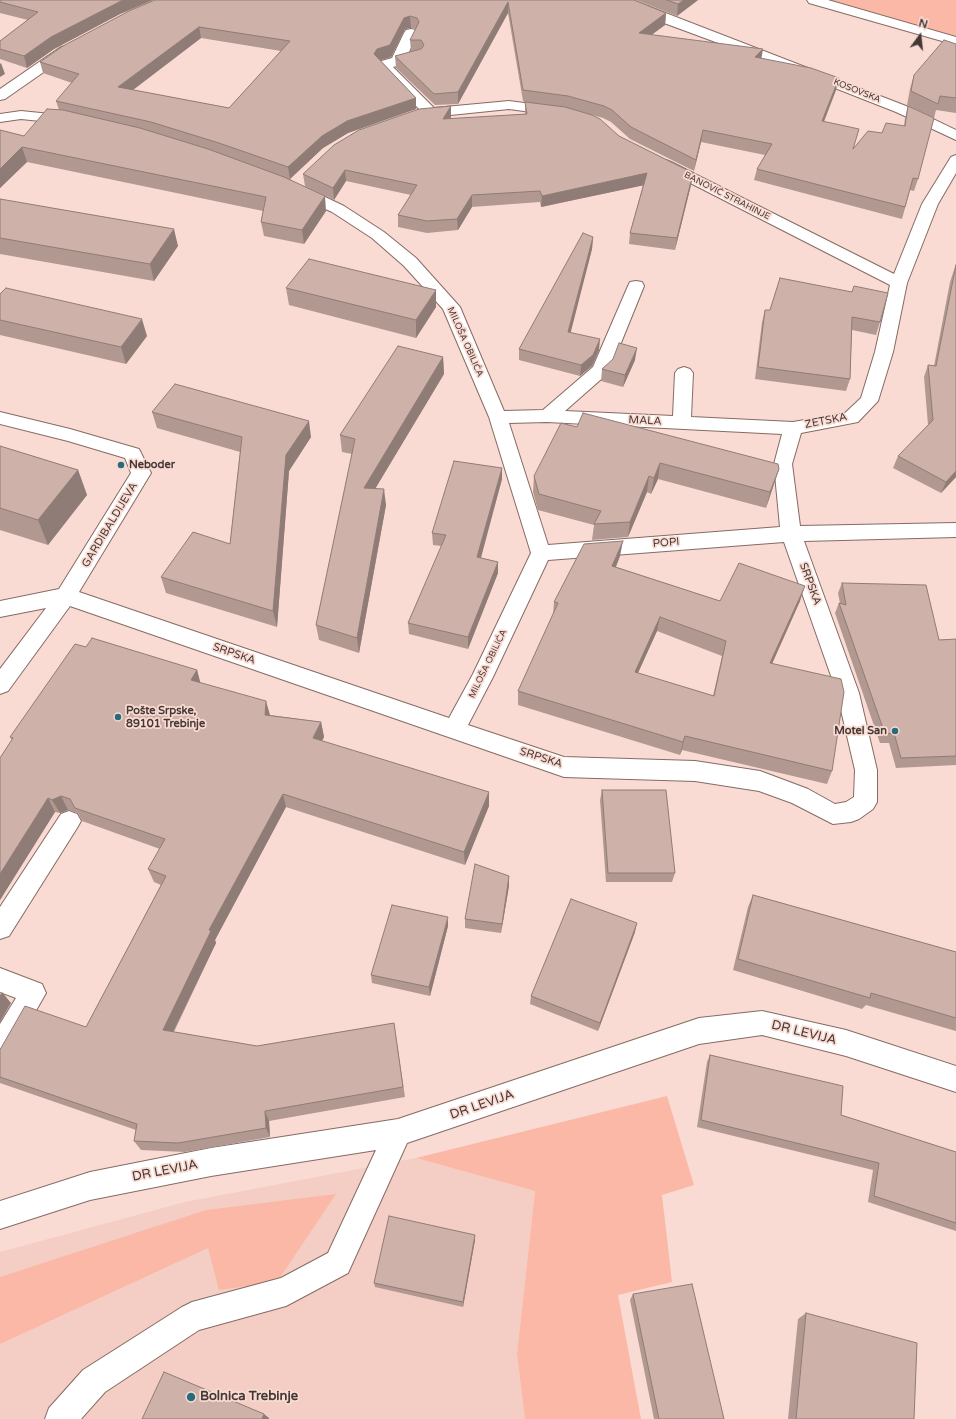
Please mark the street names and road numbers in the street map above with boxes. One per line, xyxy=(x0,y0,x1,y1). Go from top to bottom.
street label: KOSOVSKA xyxy=(832,77,882,105)
street label: BANOVIĆ STRAHINJE xyxy=(682,170,772,222)
street label: MILOŠA OBILIĆA xyxy=(445,305,485,379)
street label: ZETSKA xyxy=(804,410,848,432)
street label: MALA xyxy=(628,414,662,428)
street label: GARDIBALDIJEVA xyxy=(79,480,141,570)
street label: POPI xyxy=(652,535,680,551)
street label: SRPSKA xyxy=(796,561,824,607)
street label: MILOŠA OBILIĆA xyxy=(467,628,509,700)
street label: SRPSKA xyxy=(211,641,257,667)
street label: SRPSKA xyxy=(518,745,564,771)
street label: DR LEVIJA xyxy=(770,1017,838,1049)
street label: DR LEVIJA xyxy=(448,1087,516,1123)
street label: DR LEVIJA xyxy=(131,1157,199,1185)

